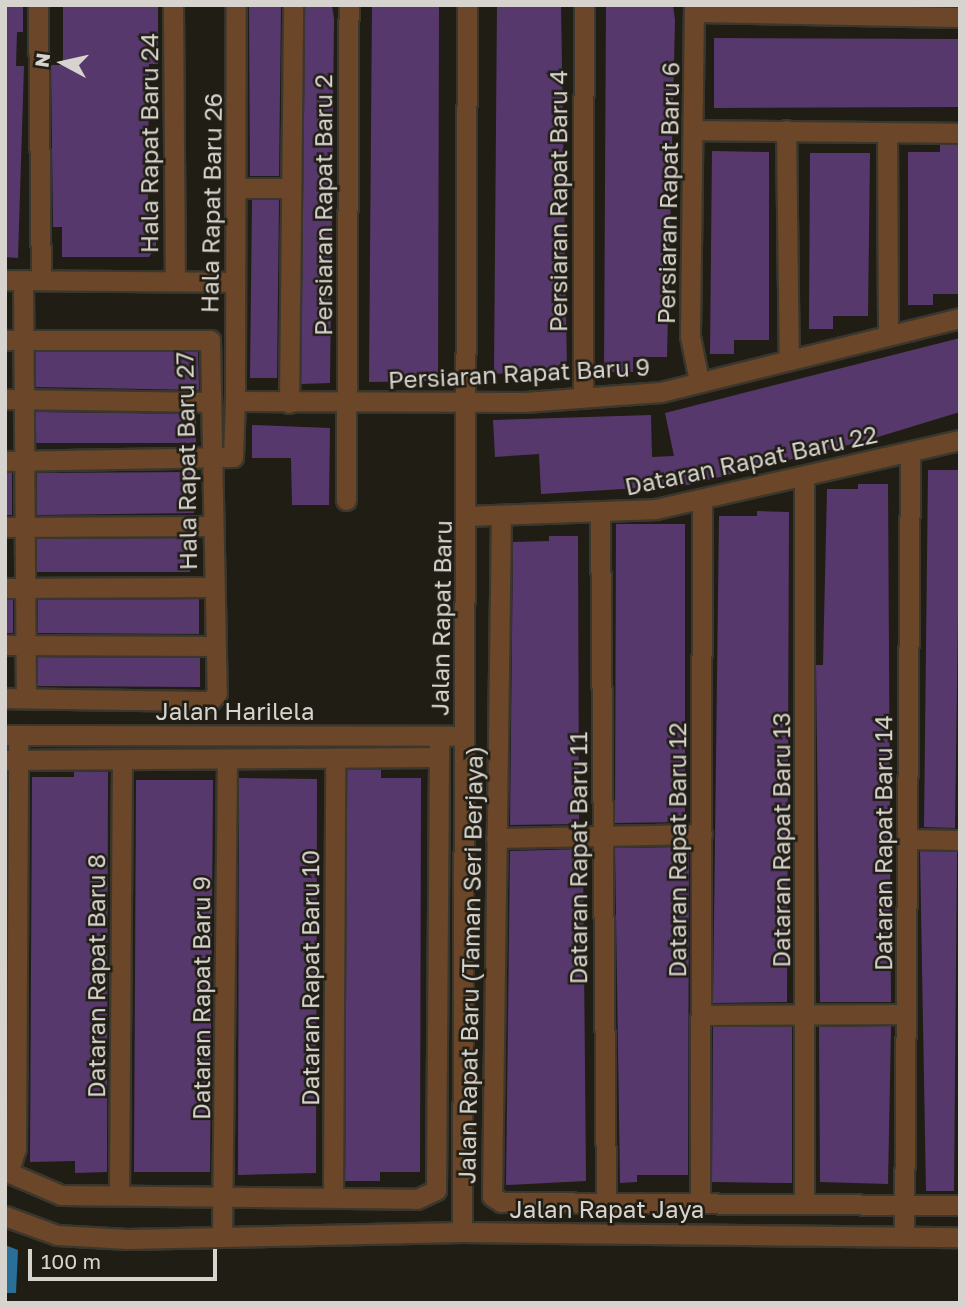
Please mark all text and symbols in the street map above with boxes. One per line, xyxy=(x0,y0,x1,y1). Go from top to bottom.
north arrow xyxy=(28,28,98,98)
street label: Hala Rapat Baru 24 xyxy=(135,33,163,253)
text: N xyxy=(29,51,54,69)
street label: Persiaran Rapat Baru 6 xyxy=(651,62,685,324)
street label: Persiaran Rapat Baru 4 xyxy=(544,70,572,332)
street label: Persiaran Rapat Baru 2 xyxy=(309,74,337,336)
street label: Hala Rapat Baru 26 xyxy=(195,93,227,313)
street label: Hala Rapat Baru 27 xyxy=(170,352,202,570)
street label: Persiaran Rapat Baru 9 xyxy=(387,352,651,394)
street label: Dataran Rapat Baru 22 xyxy=(622,419,880,501)
street label: Jalan Rapat Baru xyxy=(425,520,457,716)
street label: Jalan Harilela xyxy=(155,697,315,725)
street label: Dataran Rapat Baru 13 xyxy=(767,712,795,968)
street label: Dataran Rapat Baru 14 xyxy=(869,715,897,971)
street label: Dataran Rapat Baru 12 xyxy=(663,722,691,978)
street label: Dataran Rapat Baru 11 xyxy=(564,732,592,984)
street label: Jalan Rapat Baru (Taman Seri Berjaya) xyxy=(452,746,488,1184)
street label: Dataran Rapat Baru 10 xyxy=(296,850,324,1106)
street label: Dataran Rapat Baru 8 xyxy=(82,854,110,1098)
street label: Dataran Rapat Baru 9 xyxy=(187,876,215,1120)
street label: Jalan Rapat Jaya xyxy=(510,1195,704,1223)
scale bar xyxy=(32,1234,220,1278)
text: 100 m xyxy=(41,1248,101,1274)

